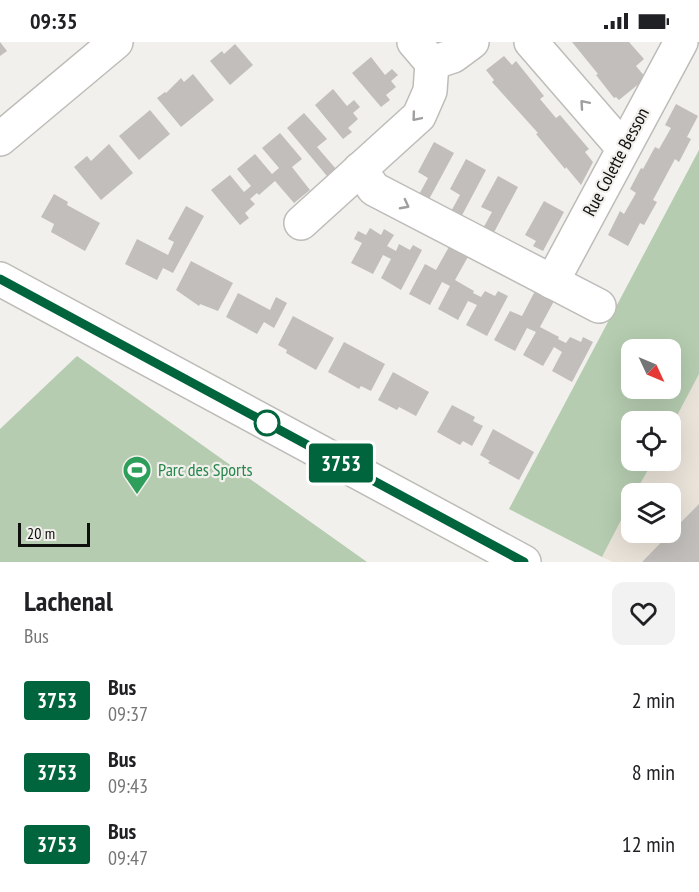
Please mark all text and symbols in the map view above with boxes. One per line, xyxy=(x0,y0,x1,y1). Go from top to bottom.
text: 09:35 xyxy=(30,7,78,35)
one-way arrow xyxy=(581,100,592,111)
street label: Rue Colette Besson xyxy=(577,104,654,220)
one-way arrow xyxy=(412,110,423,121)
one-way arrow xyxy=(398,198,409,209)
north arrow xyxy=(621,339,681,399)
map controls xyxy=(621,339,681,543)
unlabelled marker xyxy=(254,410,280,436)
button: locate xyxy=(621,411,681,471)
line badge: 3753 xyxy=(299,444,383,482)
text: 3753 xyxy=(321,450,361,477)
sports icon: Parc des Sports xyxy=(121,454,153,496)
place label: Parc des Sports xyxy=(158,458,252,481)
button: layers xyxy=(621,483,681,543)
scale bar xyxy=(18,520,90,547)
text: 20 m xyxy=(27,523,55,543)
text: Lachenal xyxy=(24,582,113,619)
button: heart xyxy=(612,582,675,645)
text: Bus xyxy=(24,623,49,649)
text: Bus xyxy=(108,673,136,701)
text: 2 min xyxy=(632,686,675,714)
text: 3753 xyxy=(37,687,77,714)
text: 09:37 xyxy=(108,701,148,727)
text: Bus xyxy=(108,745,136,773)
text: 8 min xyxy=(632,758,675,786)
text: 3753 xyxy=(37,759,77,786)
text: 09:43 xyxy=(108,773,148,799)
text: Bus xyxy=(108,817,136,845)
text: 12 min xyxy=(622,830,675,858)
text: 3753 xyxy=(37,831,77,858)
text: 09:47 xyxy=(108,845,148,871)

